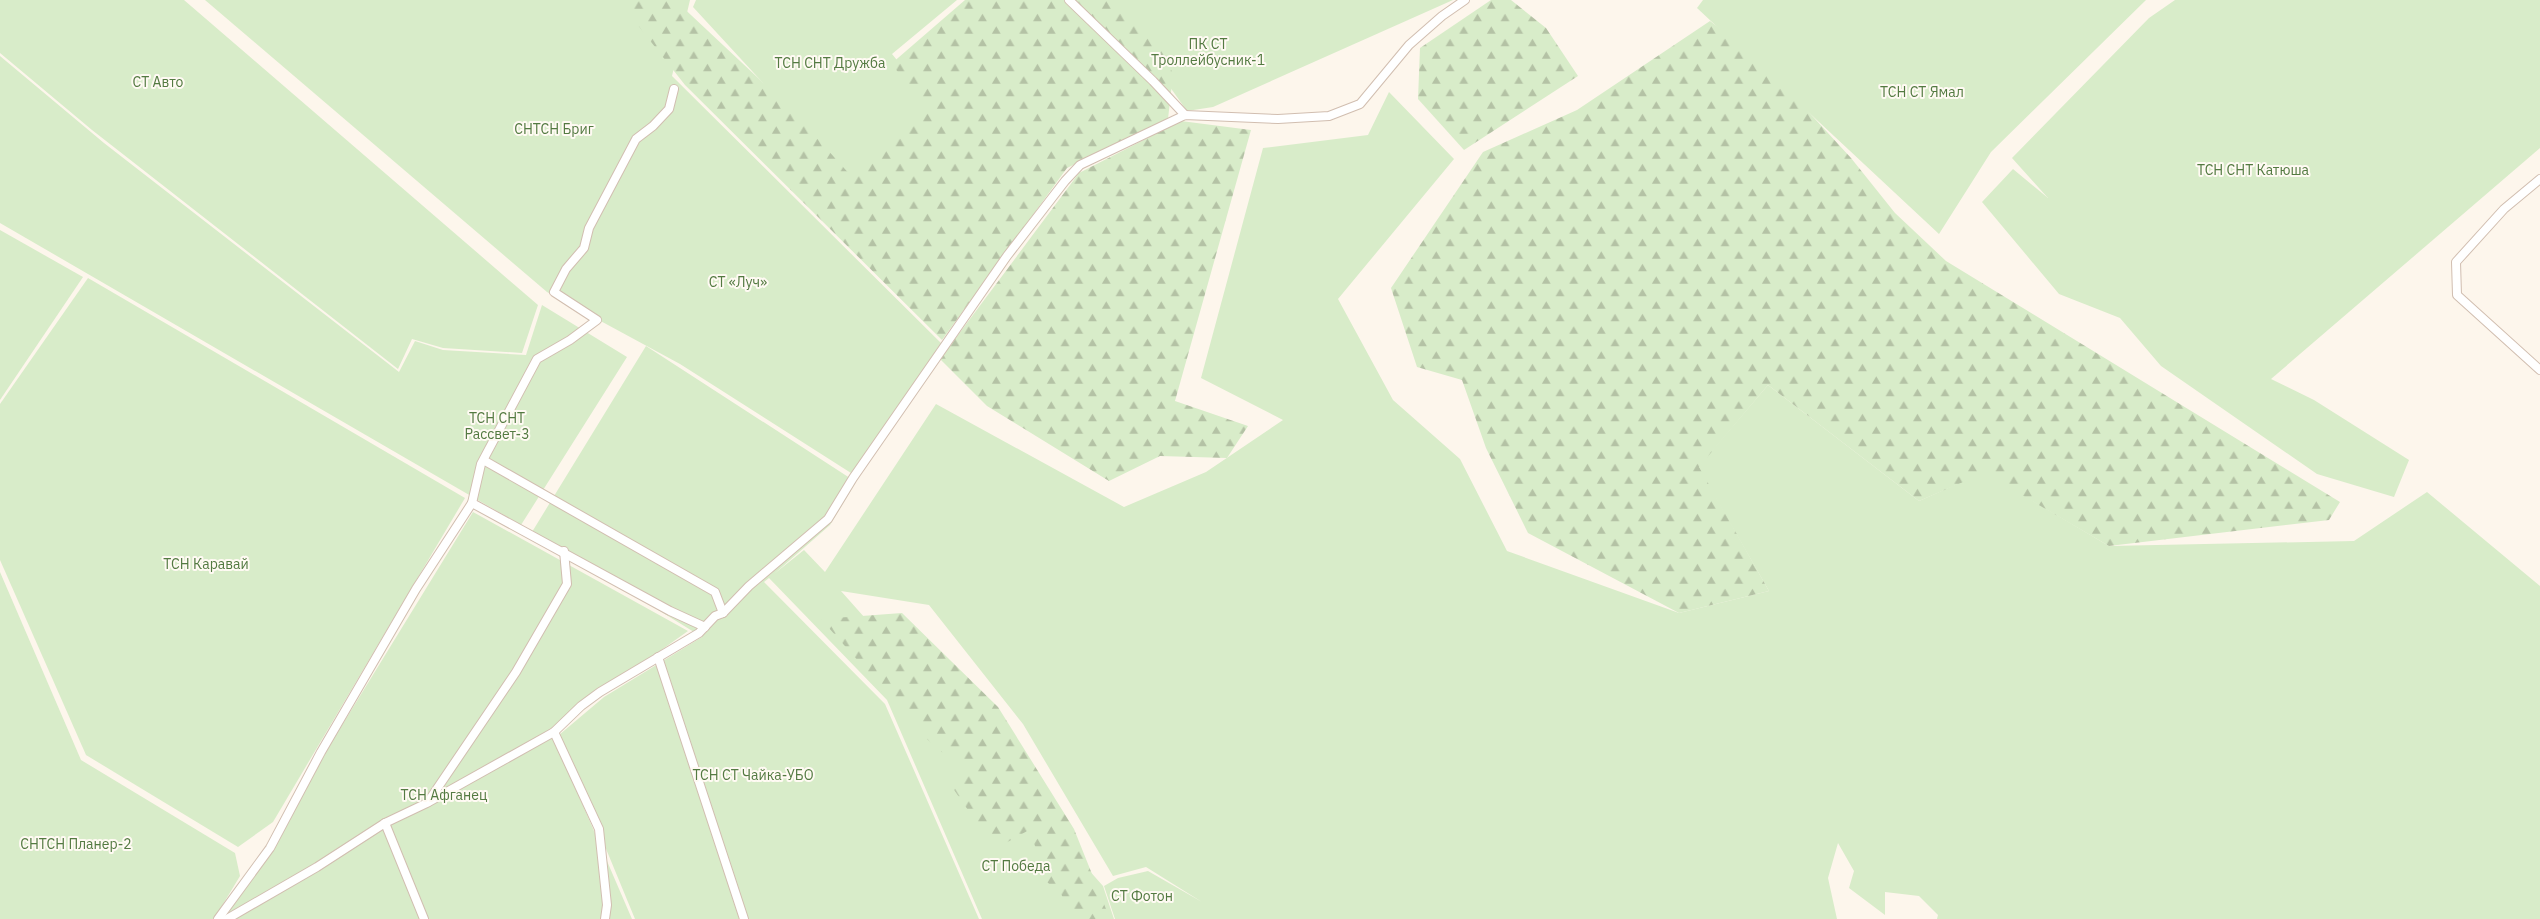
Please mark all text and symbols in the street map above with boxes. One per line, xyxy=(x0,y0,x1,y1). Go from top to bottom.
park label: ПК СТ Троллейбусник-1 xyxy=(1151,35,1265,69)
park label: ТСН СНТ Дружба xyxy=(775,54,886,72)
park label: СТ Авто xyxy=(133,73,184,91)
park label: ТСН СТ Ямал xyxy=(1880,83,1964,101)
park label: СНТСН Бриг xyxy=(514,120,594,138)
park label: ТСН СНТ Катюша xyxy=(2197,161,2310,179)
park label: СТ «Луч» xyxy=(709,273,767,291)
park label: ТСН СНТ Рассвет-3 xyxy=(464,409,530,443)
park label: ТСН Каравай xyxy=(163,555,249,573)
park label: ТСН СТ Чайка-УБО xyxy=(692,766,814,784)
park label: ТСН Афганец xyxy=(401,786,488,804)
park label: СНТСН Планер-2 xyxy=(20,835,132,853)
park label: СТ Победа xyxy=(982,857,1051,875)
park label: СТ Фотон xyxy=(1111,887,1173,905)

